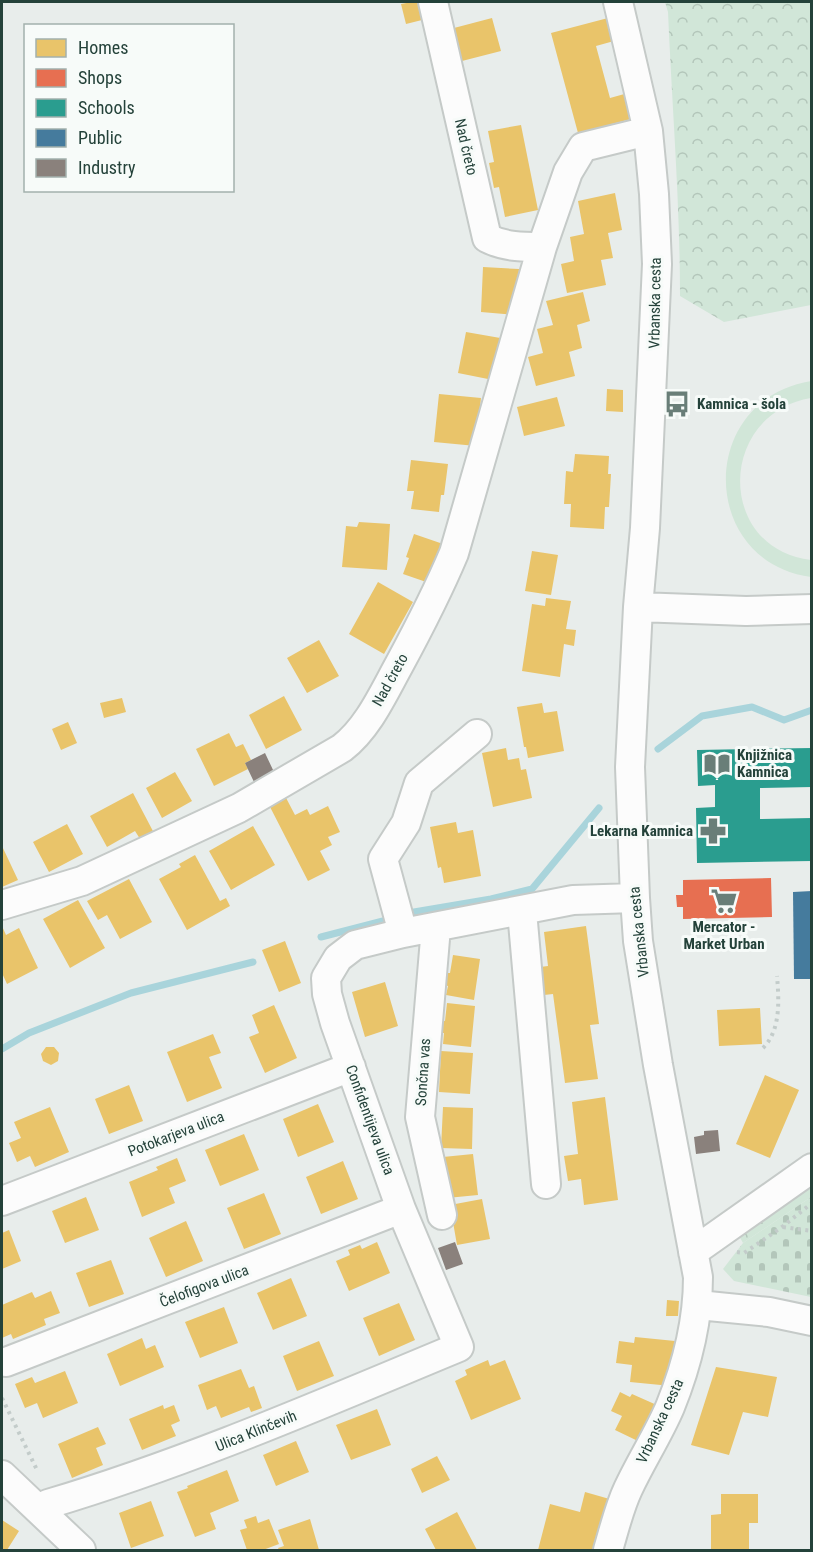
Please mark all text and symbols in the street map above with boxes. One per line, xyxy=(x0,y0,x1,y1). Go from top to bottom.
legend xyxy=(24,24,234,192)
text: Homes xyxy=(78,37,128,58)
text: Shops xyxy=(78,67,122,88)
text: Schools xyxy=(78,97,135,118)
street label: Nad čreto xyxy=(451,117,481,177)
text: Public xyxy=(78,127,122,148)
text: Industry xyxy=(78,157,136,178)
street label: Vrbanska cesta xyxy=(645,257,665,349)
bus stop icon: Kamnica - šola xyxy=(662,389,692,419)
place label: Kamnica - šola xyxy=(697,395,786,413)
street label: Nad čreto xyxy=(368,650,412,710)
place label: Knjižnica Kamnica xyxy=(737,746,792,781)
library icon: Knjižnica Kamnica xyxy=(702,749,732,779)
pharmacy icon: Lekarna Kamnica xyxy=(698,816,728,846)
place label: Lekarna Kamnica xyxy=(590,822,693,840)
street label: Vrbanska cesta xyxy=(625,886,653,978)
supermarket icon: Mercator - Market Urban xyxy=(709,886,739,916)
place label: Mercator - Market Urban xyxy=(683,918,765,953)
street label: Sončna vas xyxy=(412,1037,434,1106)
street label: Confidentijeva ulica xyxy=(342,1063,398,1177)
street label: Potokarjeva ulica xyxy=(125,1107,227,1161)
street label: Čelofigova ulica xyxy=(157,1261,251,1311)
street label: Vrbanska cesta xyxy=(633,1376,687,1466)
street label: Ulica Klinčevih xyxy=(213,1407,299,1455)

